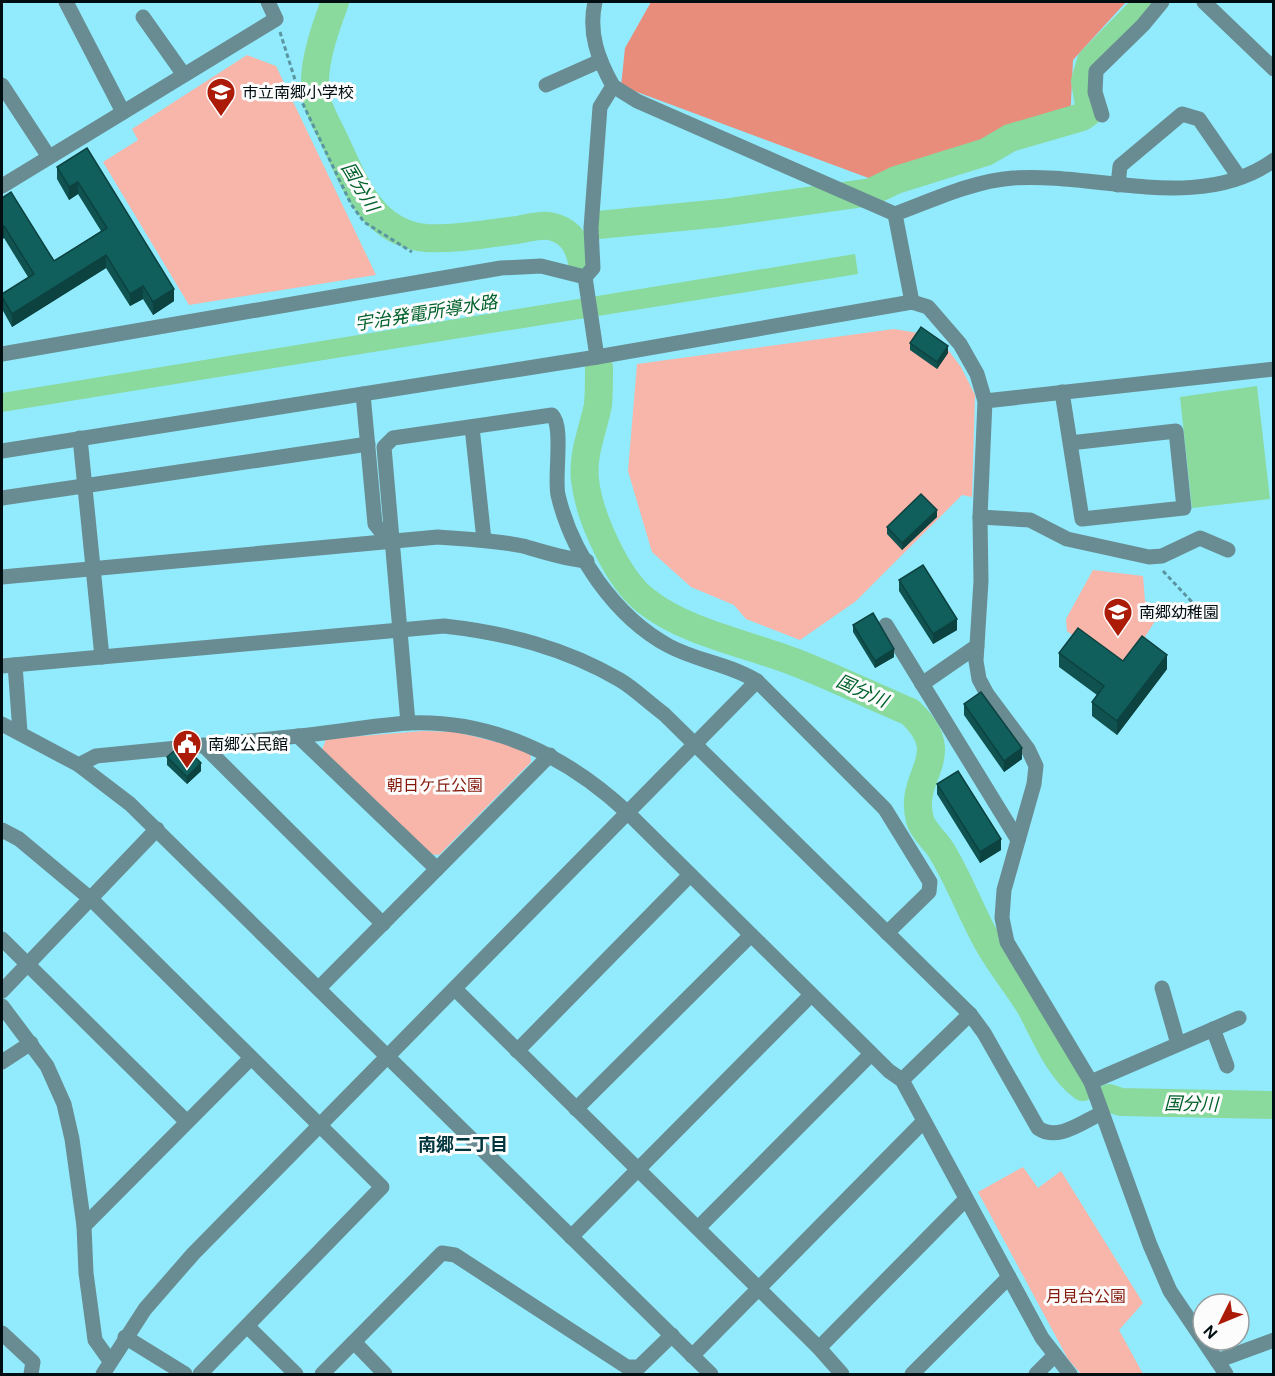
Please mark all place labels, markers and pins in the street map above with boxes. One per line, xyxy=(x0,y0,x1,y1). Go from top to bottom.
school or university icon: 市立南郷小学校 xyxy=(205,76,237,118)
place label: 市立南郷小学校 xyxy=(242,82,354,103)
school or university icon: 南郷幼稚園 xyxy=(1102,596,1134,638)
place label: 南郷幼稚園 xyxy=(1139,602,1219,623)
public building icon: 南郷公民館 xyxy=(171,728,203,770)
place label: 南郷公民館 xyxy=(208,734,288,755)

